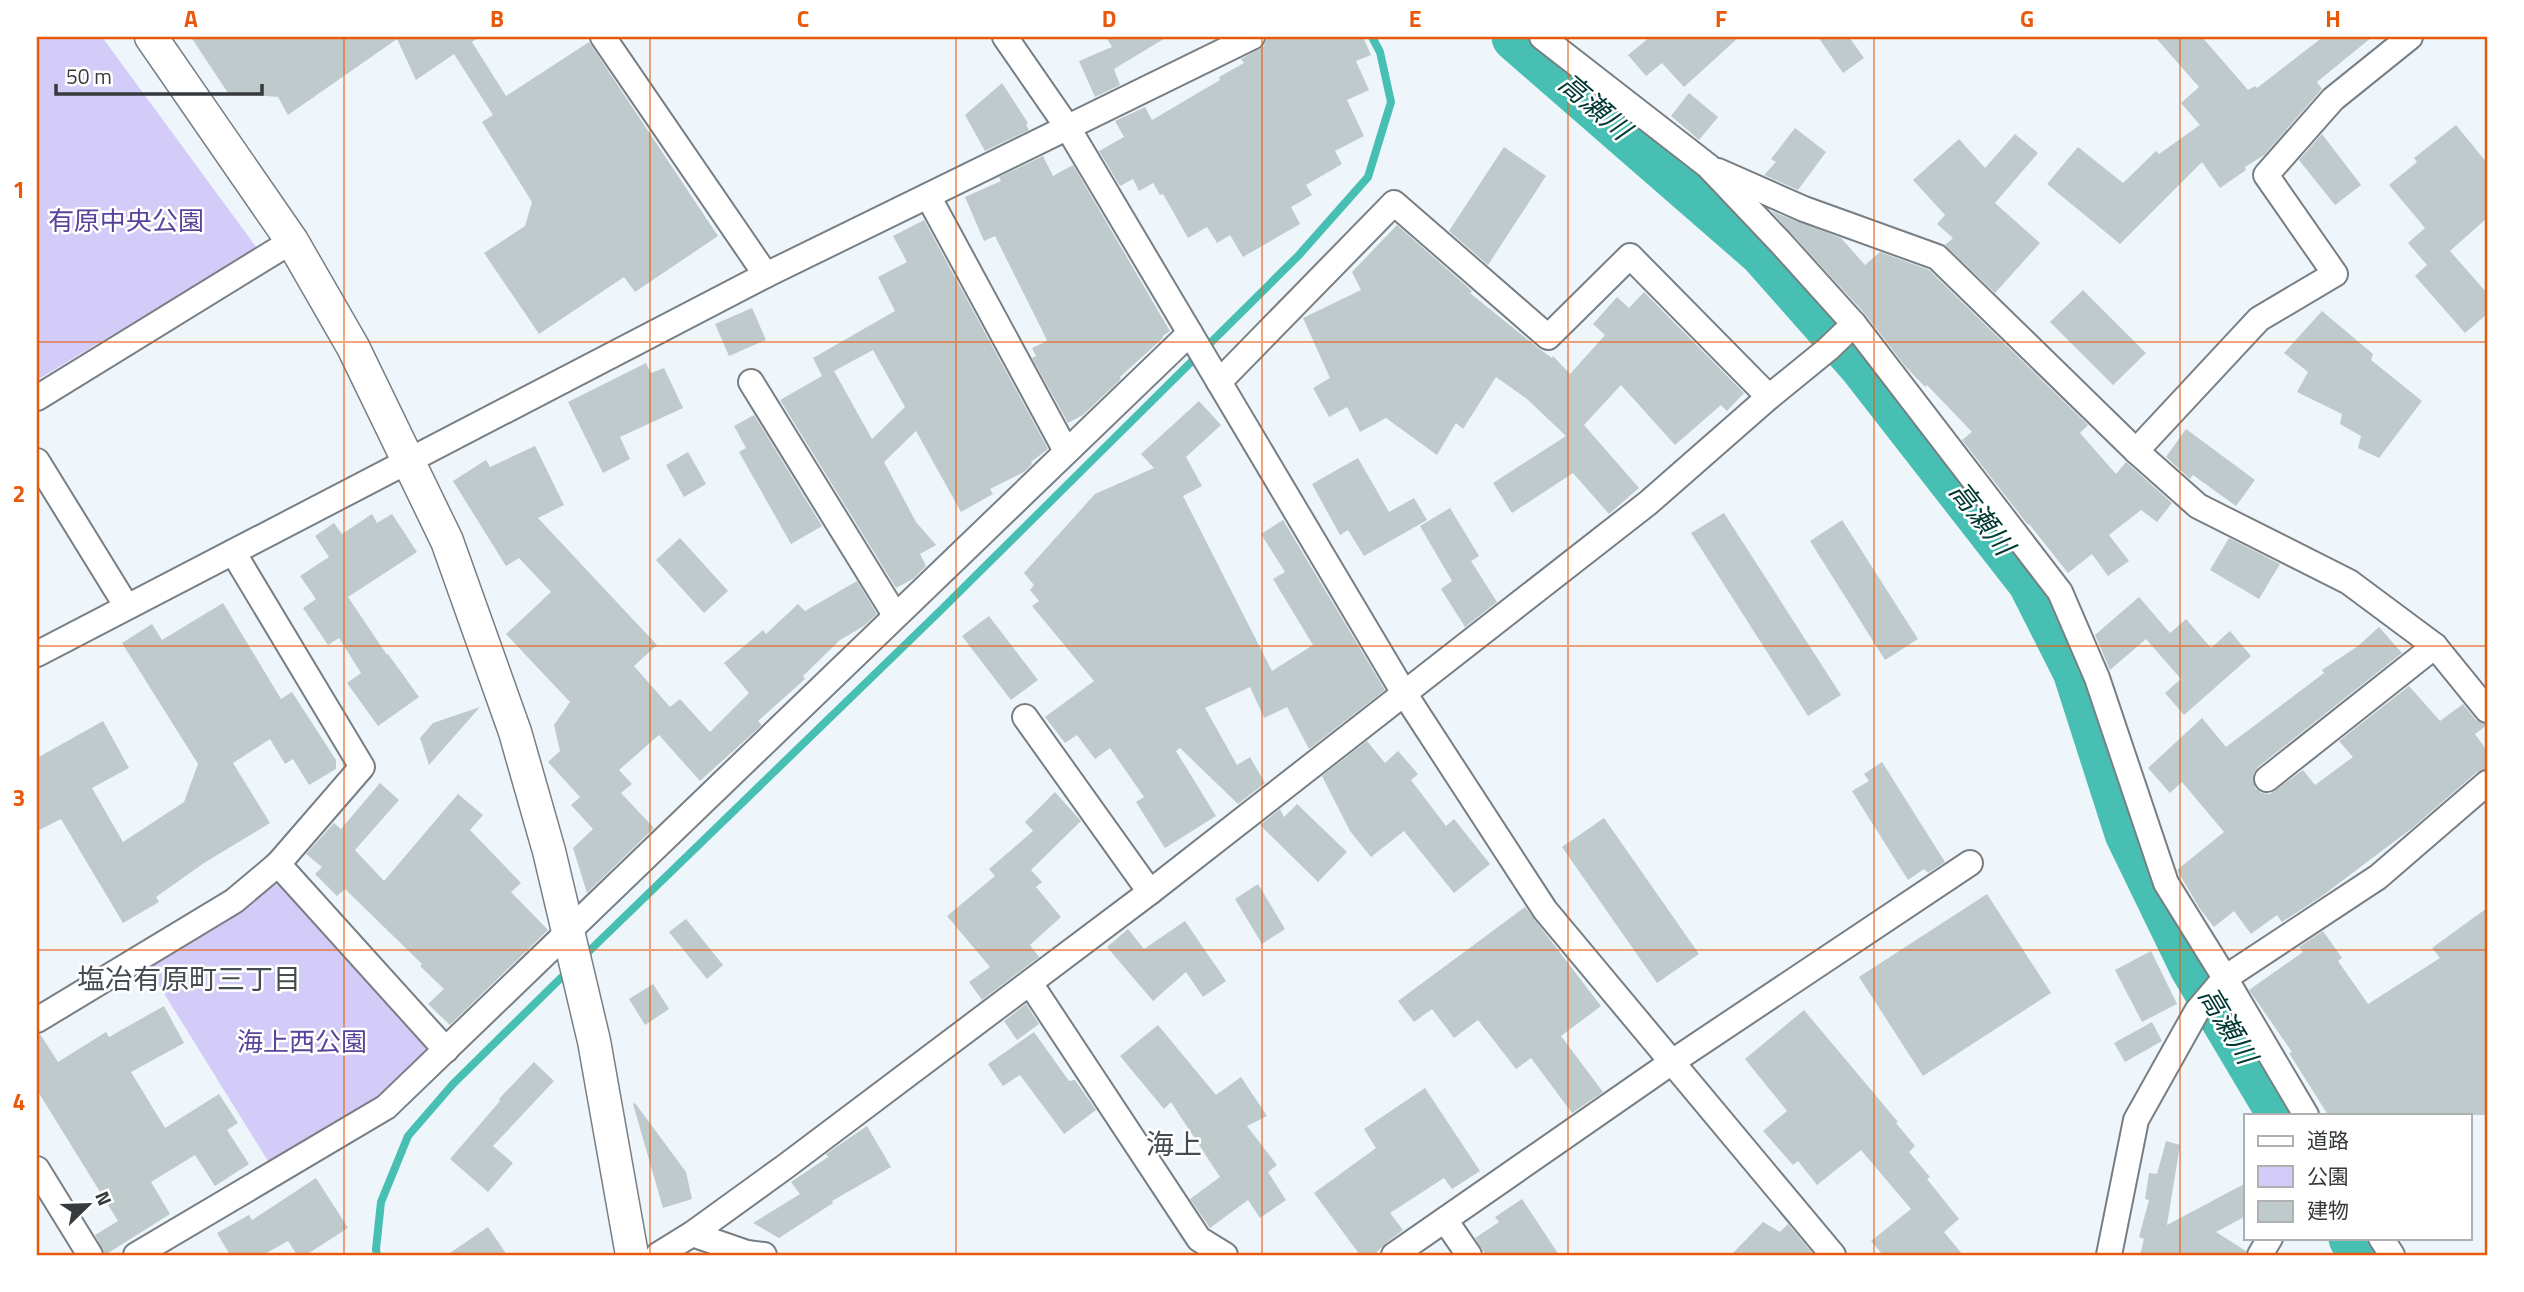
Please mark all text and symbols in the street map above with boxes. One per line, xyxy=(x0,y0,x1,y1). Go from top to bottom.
text: A xyxy=(184,1,198,36)
text: B xyxy=(490,1,504,36)
text: C xyxy=(797,1,809,36)
text: D xyxy=(1102,1,1116,36)
text: E xyxy=(1409,1,1421,36)
text: F xyxy=(1715,1,1727,36)
text: G xyxy=(2020,1,2034,36)
text: H xyxy=(2325,1,2341,36)
scale bar xyxy=(56,52,262,96)
text: 50 m xyxy=(66,60,112,92)
water label: 高瀬川 xyxy=(1550,62,1643,151)
text: 1 xyxy=(13,172,25,207)
park label: 有原中央公園 xyxy=(48,201,204,240)
water label: 高瀬川 xyxy=(1940,471,2027,566)
text: 2 xyxy=(13,476,25,511)
text: 3 xyxy=(13,780,25,815)
district label: 塩冶有原町三丁目 xyxy=(77,957,301,1000)
water label: 高瀬川 xyxy=(2188,978,2270,1074)
park label: 海上西公園 xyxy=(237,1022,367,1061)
text: 4 xyxy=(13,1084,25,1119)
legend xyxy=(2244,1114,2472,1240)
district label: 海上 xyxy=(1146,1122,1202,1165)
text: 道路 xyxy=(2307,1124,2349,1156)
text: 公園 xyxy=(2307,1160,2349,1192)
north arrow xyxy=(52,1170,122,1240)
text: N xyxy=(88,1186,120,1210)
text: 建物 xyxy=(2307,1194,2349,1226)

